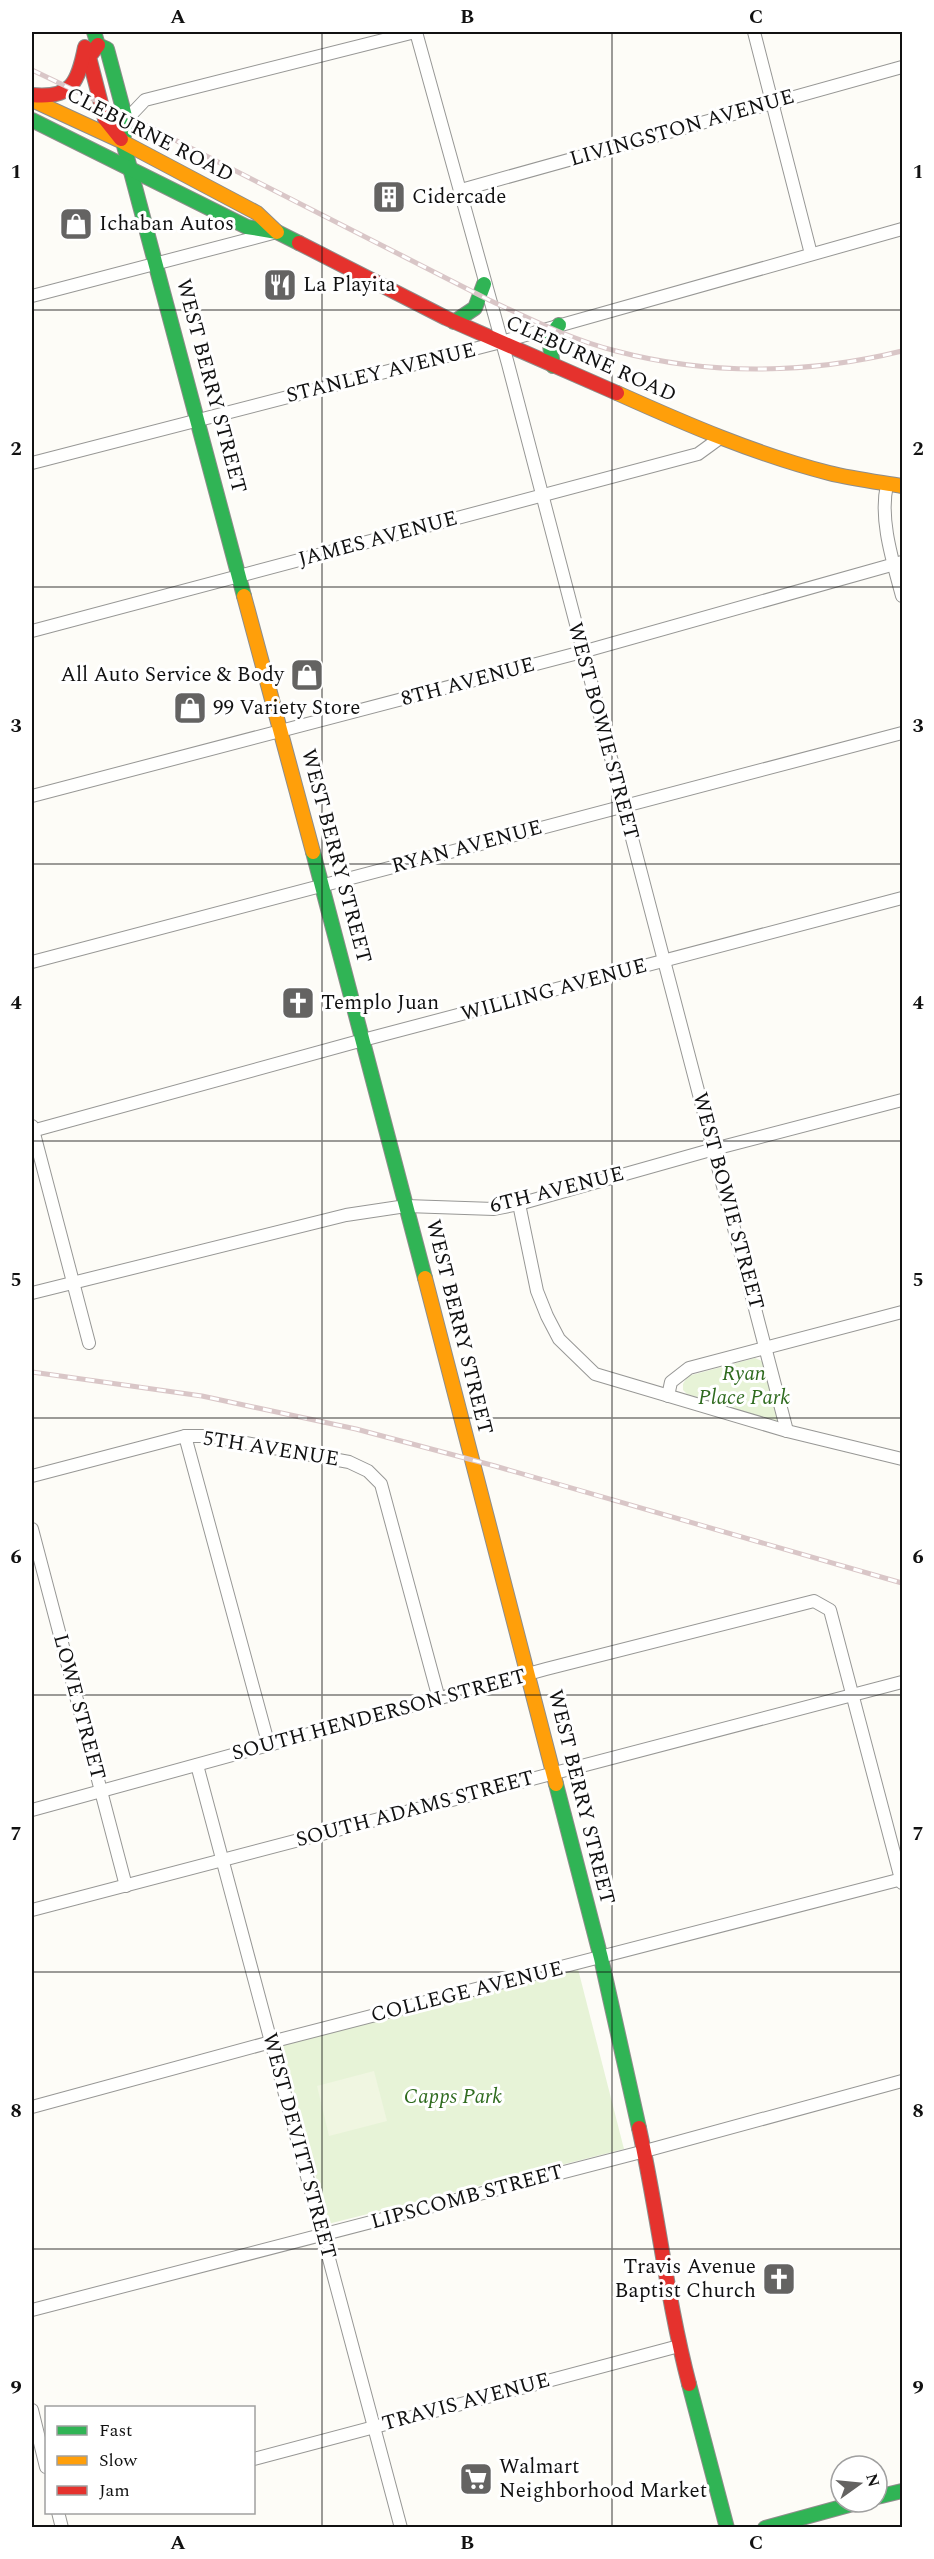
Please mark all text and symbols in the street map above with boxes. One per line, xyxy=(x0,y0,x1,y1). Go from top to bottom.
text: A xyxy=(170,2,186,32)
text: B xyxy=(460,2,474,32)
text: C xyxy=(749,2,763,32)
street label: CLEBURNE ROAD xyxy=(61,79,239,191)
street label: LIVINGSTON AVENUE xyxy=(566,81,798,175)
text: 1 xyxy=(10,157,22,187)
text: 1 xyxy=(912,157,924,187)
building icon: Cidercade xyxy=(371,179,407,215)
place label: Cidercade xyxy=(412,181,506,213)
shop icon: Ichaban Autos xyxy=(58,206,94,242)
place label: Ichaban Autos xyxy=(99,208,234,240)
restaurant icon: La Playita xyxy=(262,267,298,303)
place label: La Playita xyxy=(303,269,397,301)
street label: WEST BERRY STREET xyxy=(167,275,255,497)
street label: CLEBURNE ROAD xyxy=(500,307,682,411)
street label: STANLEY AVENUE xyxy=(283,334,479,412)
text: 2 xyxy=(10,434,22,464)
text: 2 xyxy=(912,434,924,464)
street label: JAMES AVENUE xyxy=(295,502,461,576)
street label: WEST BOWIE STREET xyxy=(559,619,647,843)
street label: 8TH AVENUE xyxy=(398,649,538,715)
shop icon: All Auto Service & Body xyxy=(289,657,325,693)
place label: All Auto Service & Body xyxy=(60,659,285,691)
shop icon: 99 Variety Store xyxy=(172,690,208,726)
place label: 99 Variety Store xyxy=(213,692,360,724)
text: 3 xyxy=(10,711,22,741)
text: 3 xyxy=(912,711,924,741)
street label: WEST BERRY STREET xyxy=(292,745,380,967)
street label: RYAN AVENUE xyxy=(388,812,546,882)
street label: WILLING AVENUE xyxy=(457,950,651,1030)
church icon: Templo Juan xyxy=(280,985,316,1021)
place label: Templo Juan xyxy=(321,987,439,1019)
text: 4 xyxy=(10,988,22,1018)
text: 4 xyxy=(912,988,924,1018)
street label: WEST BOWIE STREET xyxy=(684,1089,772,1313)
street label: 6TH AVENUE xyxy=(487,1158,627,1222)
street label: WEST BERRY STREET xyxy=(417,1216,501,1438)
text: 5 xyxy=(10,1265,22,1295)
text: 5 xyxy=(912,1265,924,1295)
park label: Ryan Place Park xyxy=(698,1358,790,1414)
street label: 5TH AVENUE xyxy=(201,1422,341,1476)
text: 6 xyxy=(10,1542,22,1572)
text: 6 xyxy=(912,1542,924,1572)
street label: LOWE STREET xyxy=(44,1630,114,1784)
street label: SOUTH HENDERSON STREET xyxy=(228,1660,530,1770)
street label: WEST BERRY STREET xyxy=(539,1686,623,1908)
street label: SOUTH ADAMS STREET xyxy=(292,1762,538,1856)
text: 7 xyxy=(10,1819,22,1849)
text: 7 xyxy=(912,1819,924,1849)
street label: COLLEGE AVENUE xyxy=(367,1953,567,2031)
street label: WEST DEVITT STREET xyxy=(253,2029,345,2263)
park label: Capps Park xyxy=(404,2081,502,2113)
text: 8 xyxy=(10,2096,22,2126)
text: 8 xyxy=(912,2096,924,2126)
street label: LIPSCOMB STREET xyxy=(367,2156,567,2238)
place label: Travis Avenue Baptist Church xyxy=(615,2251,756,2307)
church icon: Travis Avenue Baptist Church xyxy=(761,2261,797,2297)
street label: TRAVIS AVENUE xyxy=(379,2364,553,2440)
text: 9 xyxy=(10,2373,22,2403)
text: 9 xyxy=(912,2373,924,2403)
legend xyxy=(45,2406,255,2514)
text: Fast xyxy=(99,2417,132,2444)
text: Slow xyxy=(99,2447,138,2474)
place label: Walmart Neighborhood Market xyxy=(499,2451,707,2507)
north arrow xyxy=(829,2454,889,2514)
supermarket icon: Walmart Neighborhood Market xyxy=(458,2461,494,2497)
text: N xyxy=(859,2471,886,2490)
text: Jam xyxy=(99,2477,130,2504)
text: A xyxy=(170,2528,186,2558)
text: B xyxy=(460,2528,474,2558)
text: C xyxy=(749,2528,763,2558)

